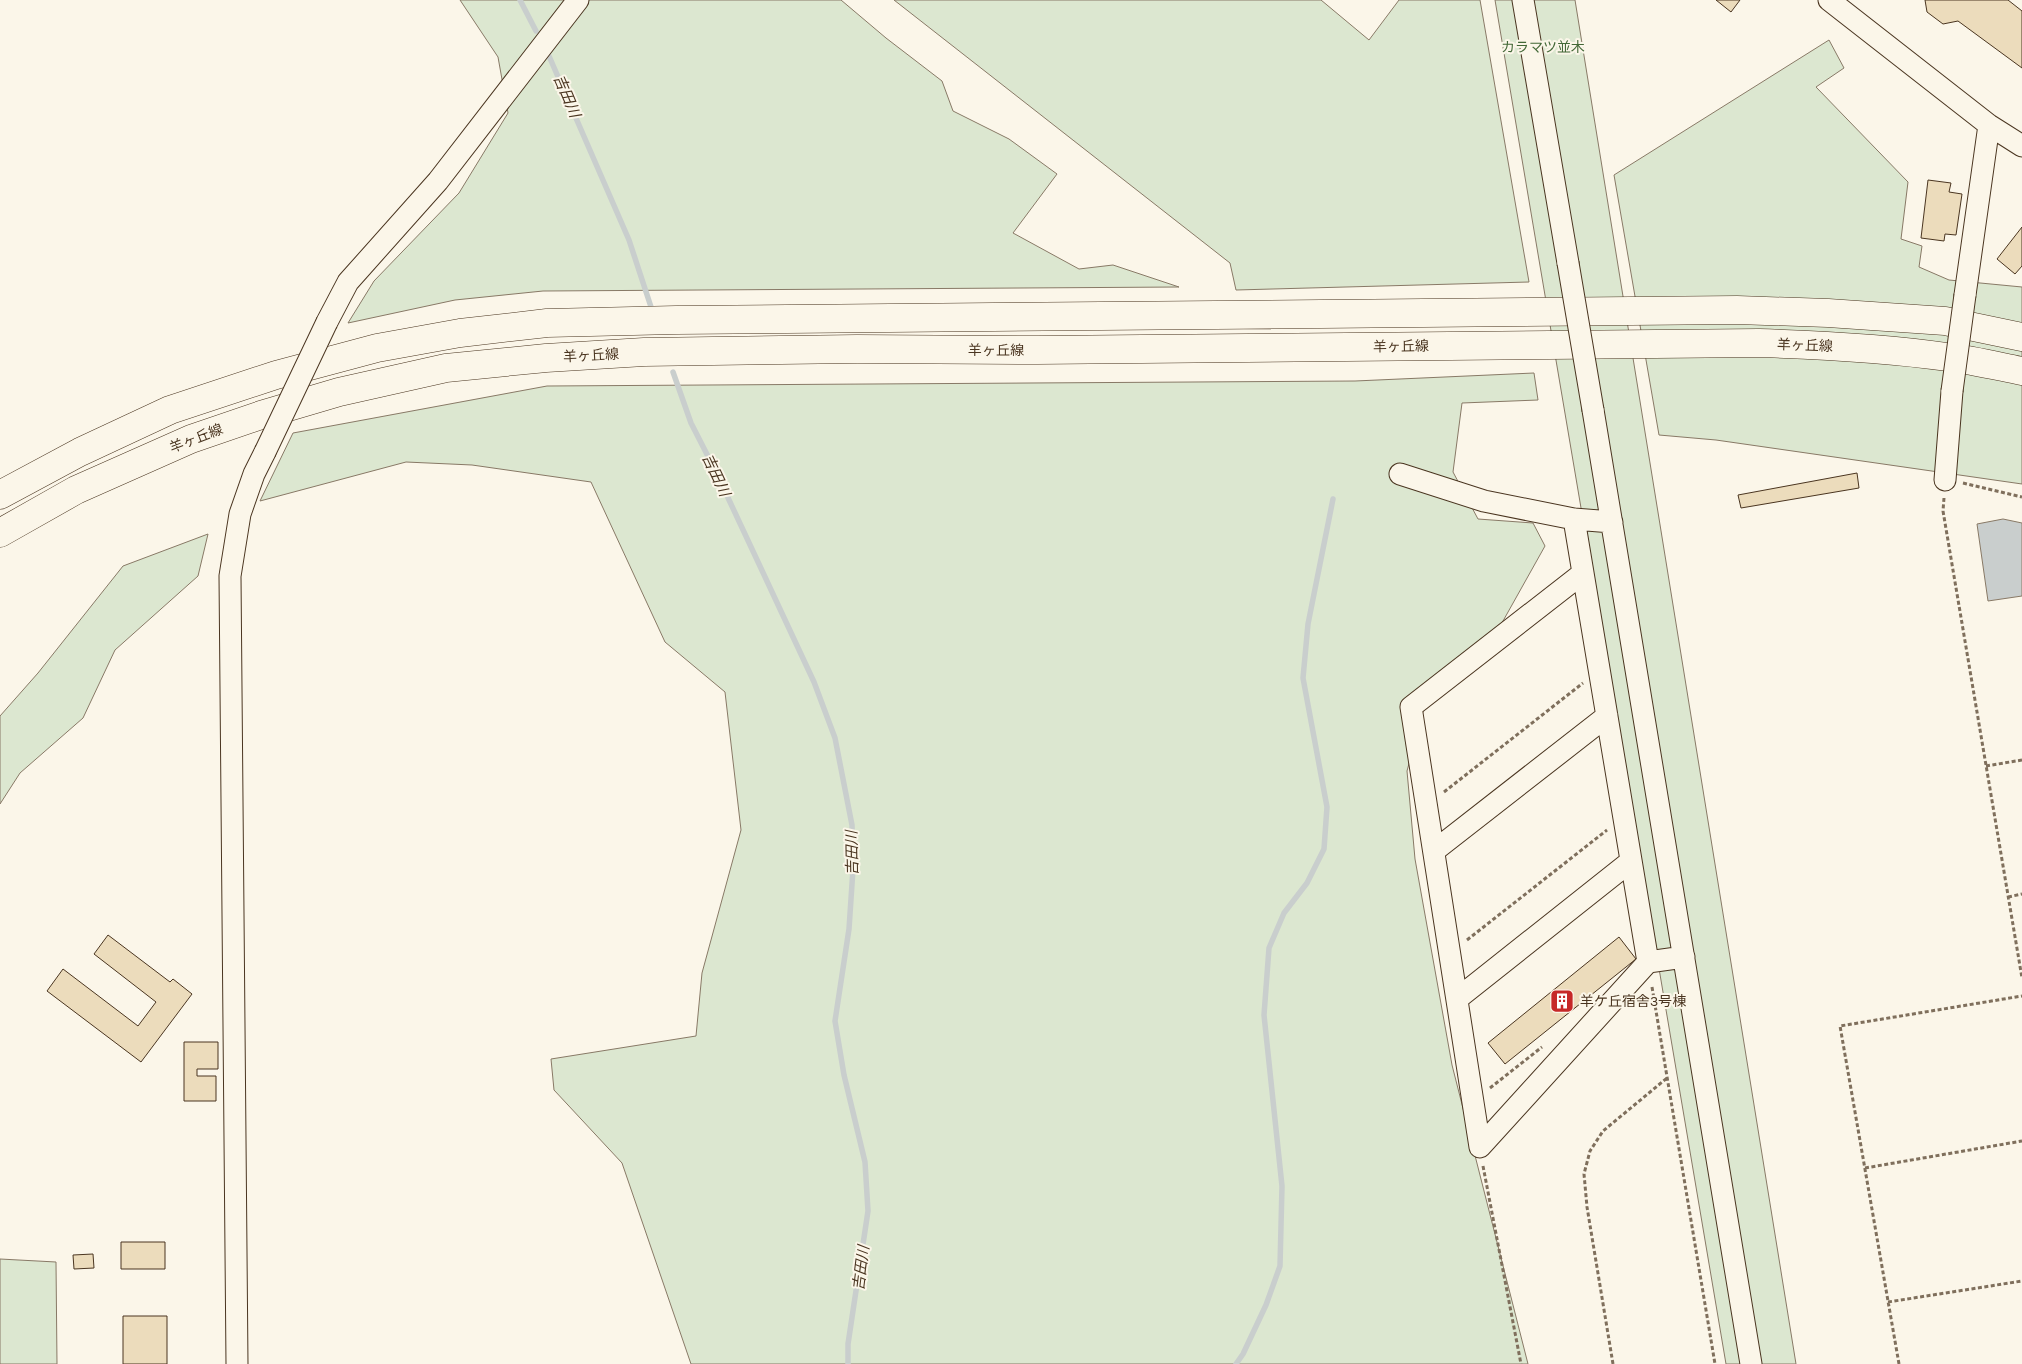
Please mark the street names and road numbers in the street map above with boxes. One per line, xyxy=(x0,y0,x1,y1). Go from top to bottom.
street label: 羊ヶ丘線 xyxy=(1777,336,1833,355)
street label: 羊ヶ丘線 xyxy=(1373,338,1429,355)
street label: 羊ヶ丘線 xyxy=(968,342,1024,359)
street label: 羊ヶ丘線 xyxy=(563,346,619,365)
street label: 羊ヶ丘線 xyxy=(167,420,225,456)

